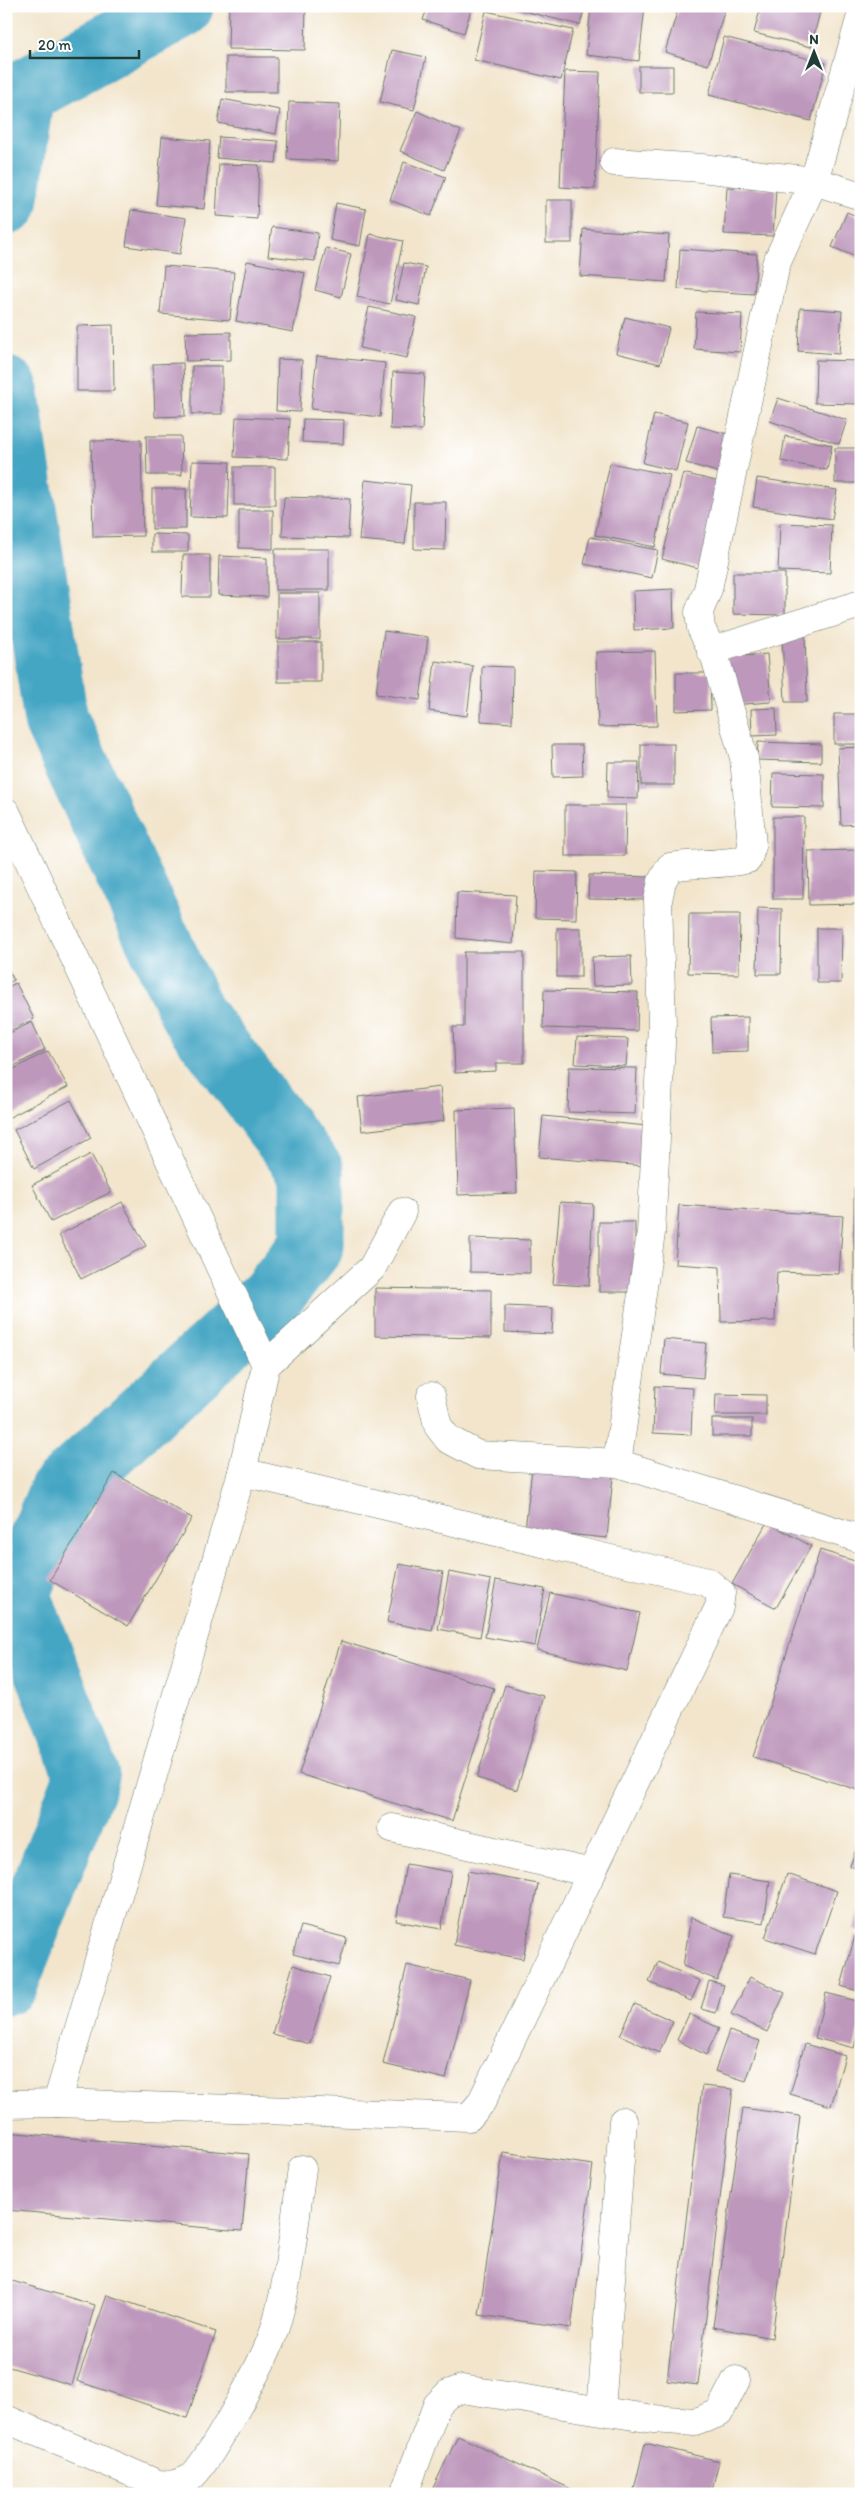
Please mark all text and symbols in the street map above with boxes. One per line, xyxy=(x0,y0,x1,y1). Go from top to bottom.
scale bar xyxy=(30,28,139,60)
north arrow xyxy=(790,28,840,78)
text: N xyxy=(809,31,819,48)
text: 20 m xyxy=(38,36,72,54)

